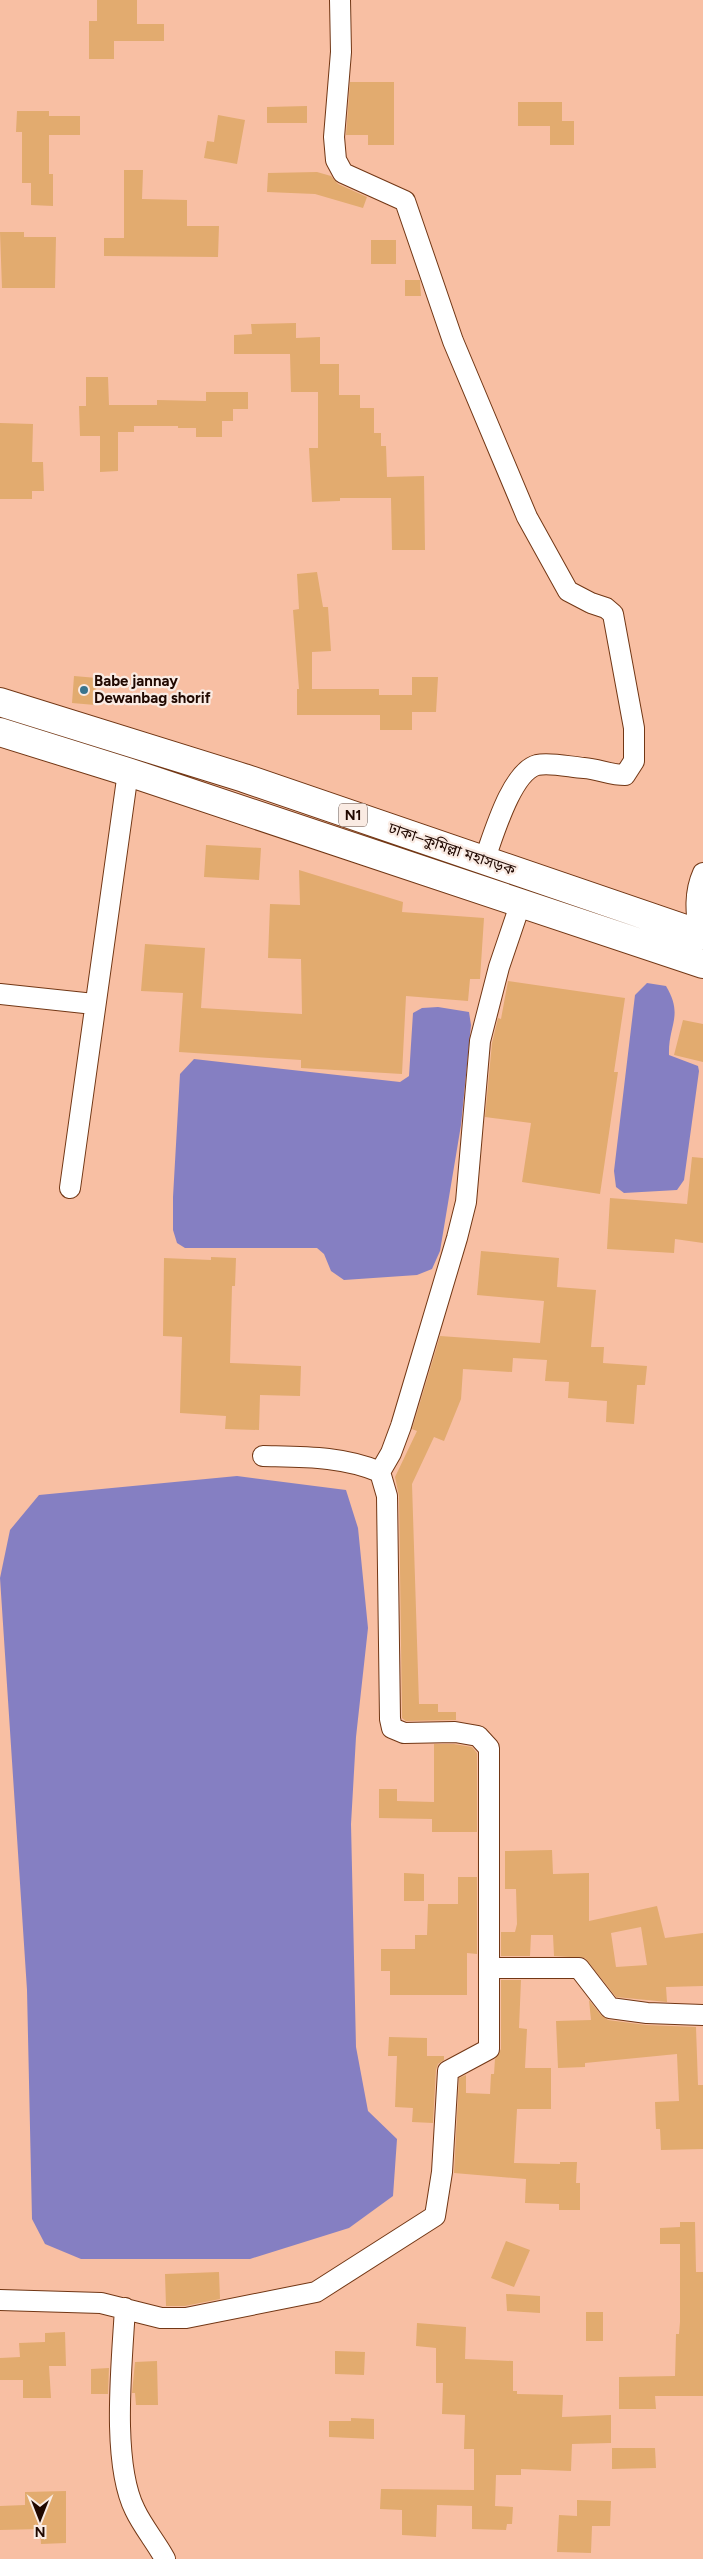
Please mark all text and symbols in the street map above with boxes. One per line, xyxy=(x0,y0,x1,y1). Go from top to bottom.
place label: Babe jannay Dewanbag shorif xyxy=(94,672,211,707)
marker: Babe jannay Dewanbag shorif xyxy=(78,684,90,696)
road number: N1 xyxy=(339,804,367,826)
street label: ঢাকা–কুমিল্লা মহাসড়ক xyxy=(385,819,519,879)
north arrow xyxy=(15,2494,65,2544)
text: N xyxy=(35,2523,45,2540)

